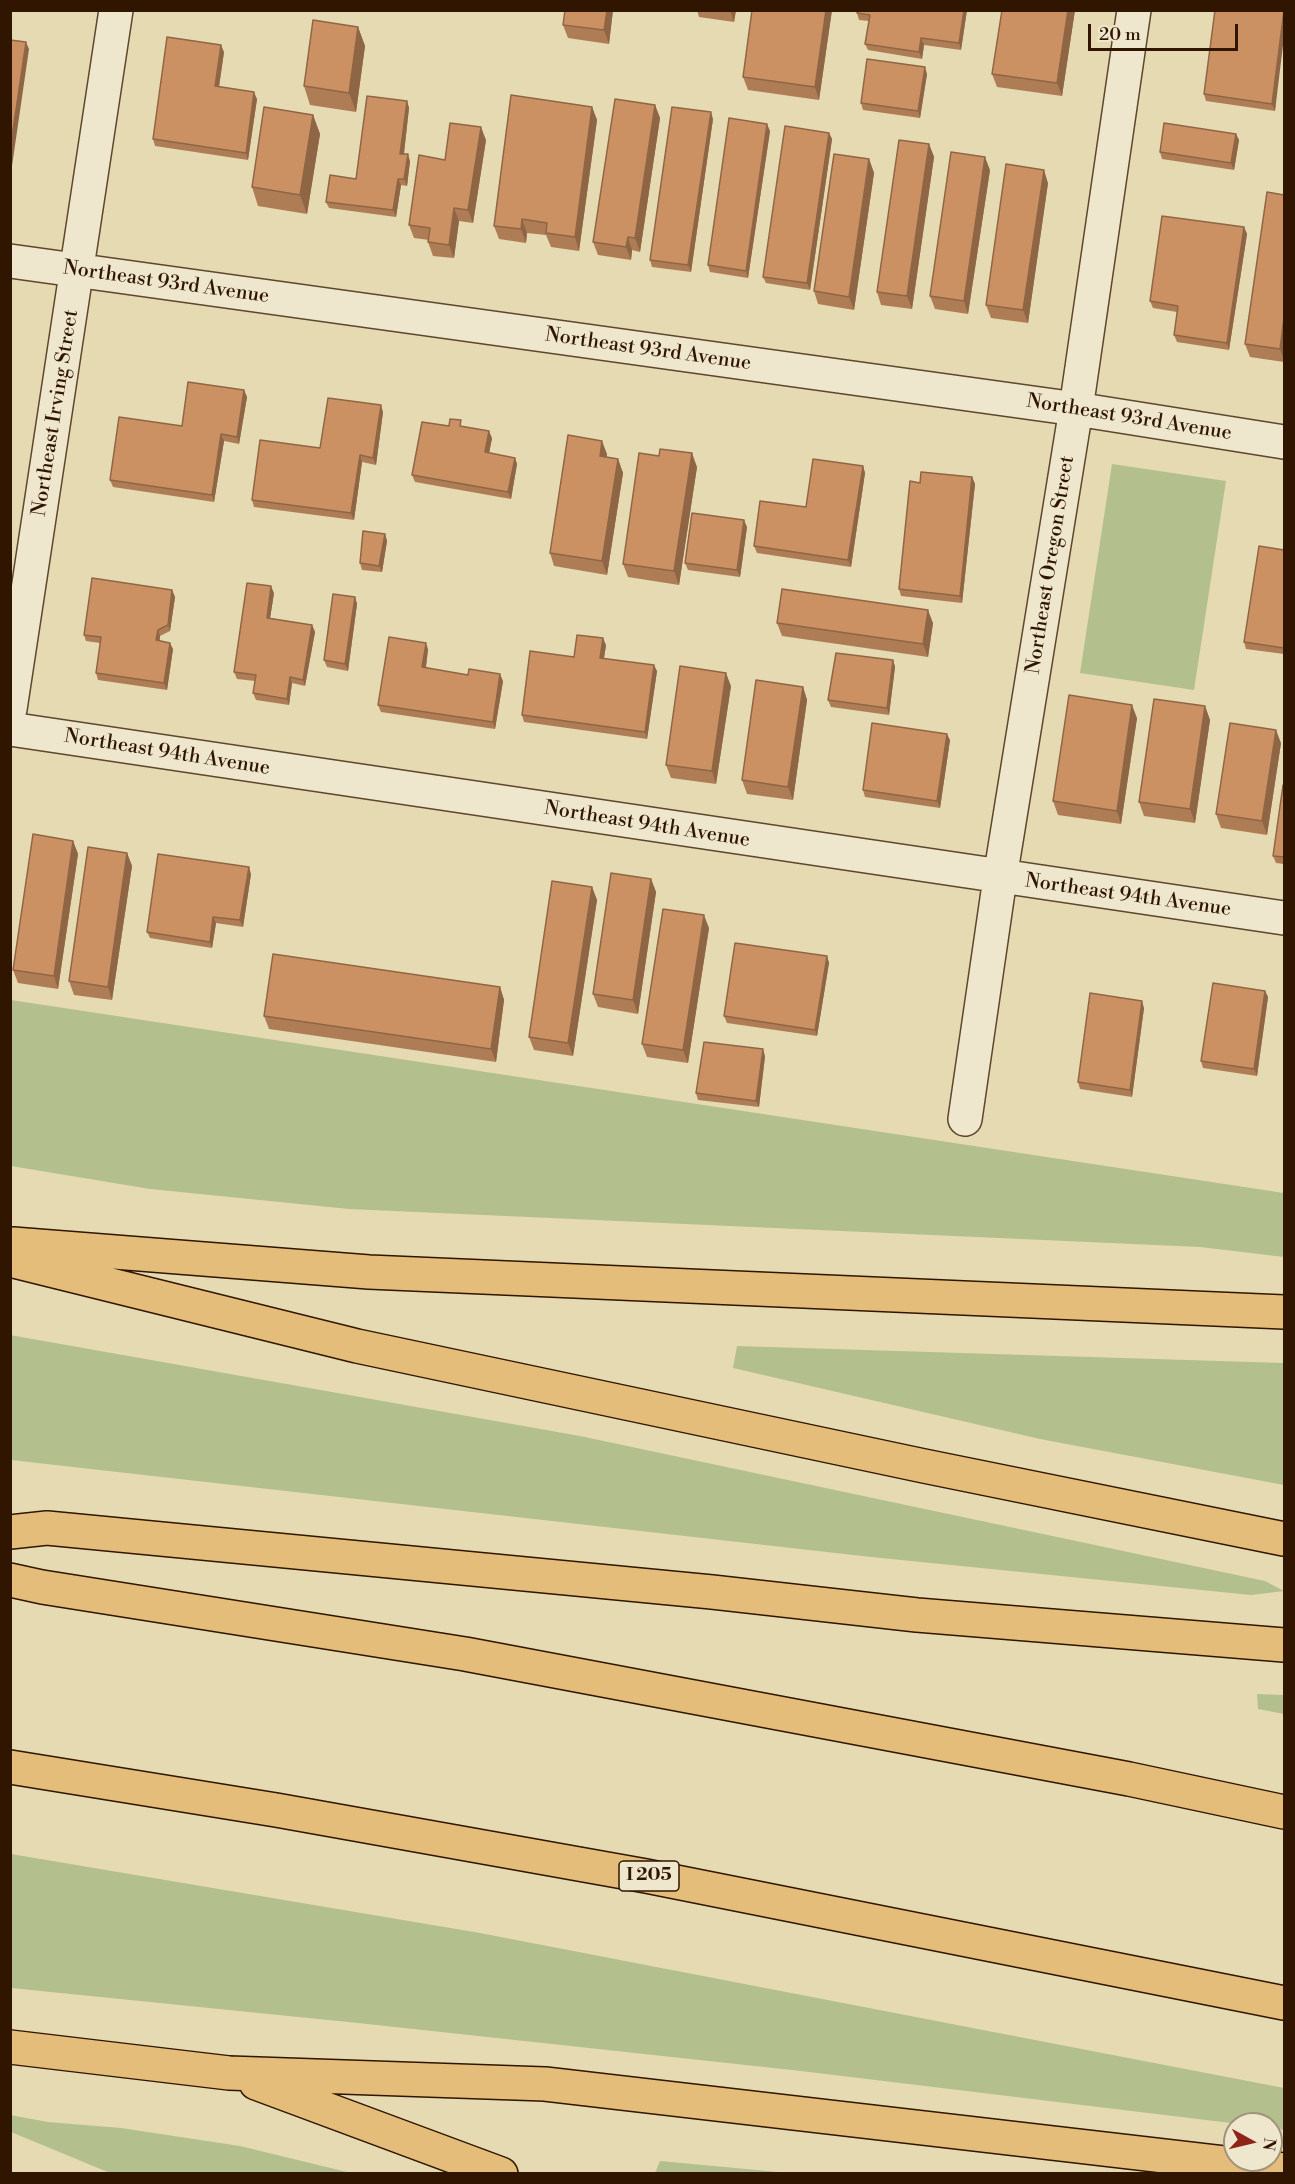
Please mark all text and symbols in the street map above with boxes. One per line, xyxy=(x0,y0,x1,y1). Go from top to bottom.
scale bar xyxy=(1091,12,1241,50)
text: 20 m xyxy=(1099,23,1141,46)
street label: Northeast 93rd Avenue xyxy=(61,257,271,309)
street label: Northeast Irving Street xyxy=(28,308,84,518)
street label: Northeast 93rd Avenue xyxy=(543,324,753,376)
street label: Northeast 93rd Avenue xyxy=(1025,390,1233,446)
street label: Northeast Oregon Street xyxy=(1022,454,1080,676)
street label: Northeast 94th Avenue xyxy=(62,725,272,781)
street label: Northeast 94th Avenue xyxy=(542,797,752,853)
street label: Northeast 94th Avenue xyxy=(1023,870,1233,922)
road number: I 205 xyxy=(619,1861,679,1891)
north arrow xyxy=(1223,2112,1283,2172)
text: N xyxy=(1258,2137,1280,2152)

